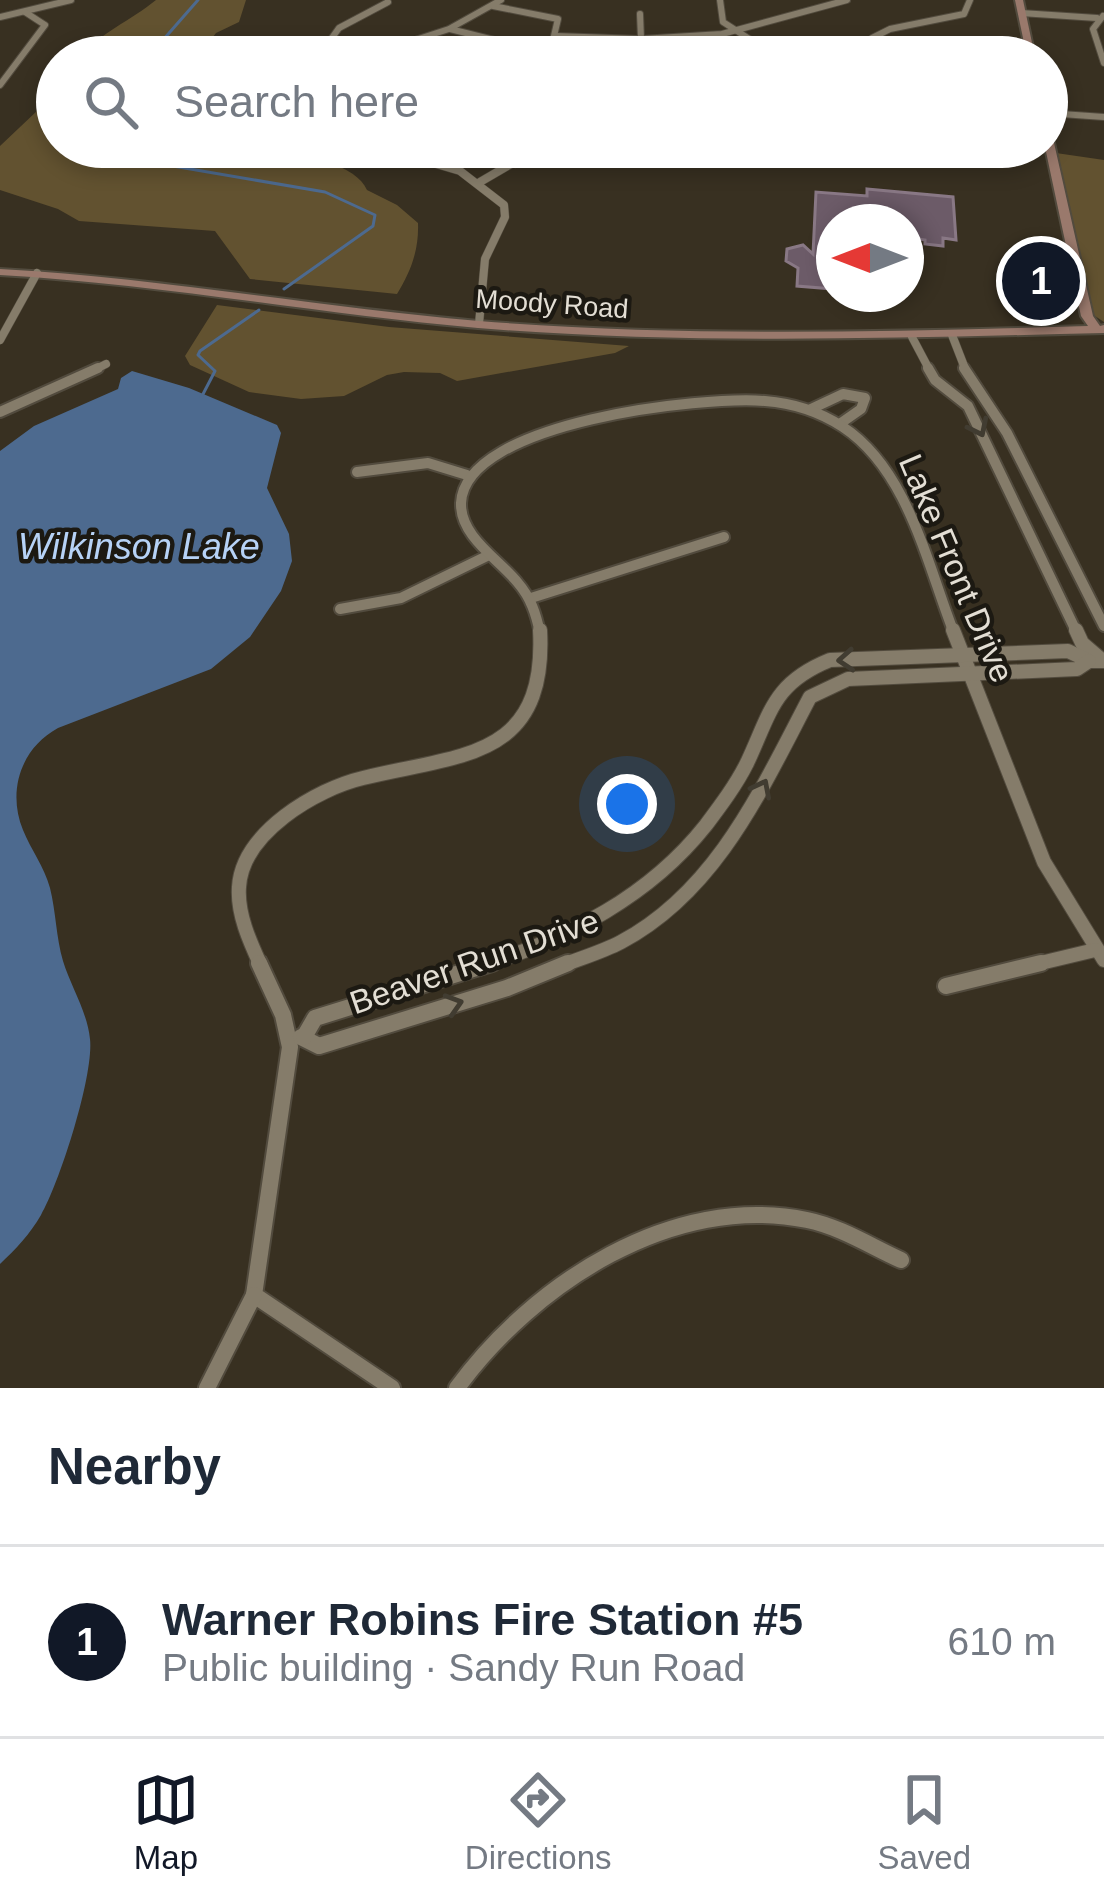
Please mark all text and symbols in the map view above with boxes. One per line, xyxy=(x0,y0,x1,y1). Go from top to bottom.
search box xyxy=(36,36,1068,168)
icon: search xyxy=(78,69,144,135)
text: Search here xyxy=(174,76,419,127)
north arrow xyxy=(816,204,924,312)
pin: 1 xyxy=(1002,236,1080,326)
street label: Moody Road xyxy=(475,284,629,324)
one-way arrow xyxy=(965,416,988,437)
street label: Lake Front Drive xyxy=(892,449,1021,688)
water label: Wilkinson Lake xyxy=(18,526,260,567)
one-way arrow xyxy=(836,647,855,673)
your location xyxy=(597,774,657,834)
one-way arrow xyxy=(747,778,770,800)
street label: Beaver Run Drive xyxy=(345,902,603,1021)
one-way arrow xyxy=(443,993,464,1018)
text: Nearby xyxy=(48,1438,221,1495)
text: Warner Robins Fire Station #5 xyxy=(162,1594,803,1645)
text: 1 xyxy=(76,1620,98,1663)
text: 610 m xyxy=(948,1620,1056,1663)
text: Public building · Sandy Run Road xyxy=(162,1646,745,1689)
tab: Map xyxy=(133,1767,199,1877)
tab: Directions xyxy=(465,1767,612,1877)
tab: Saved xyxy=(877,1767,971,1877)

